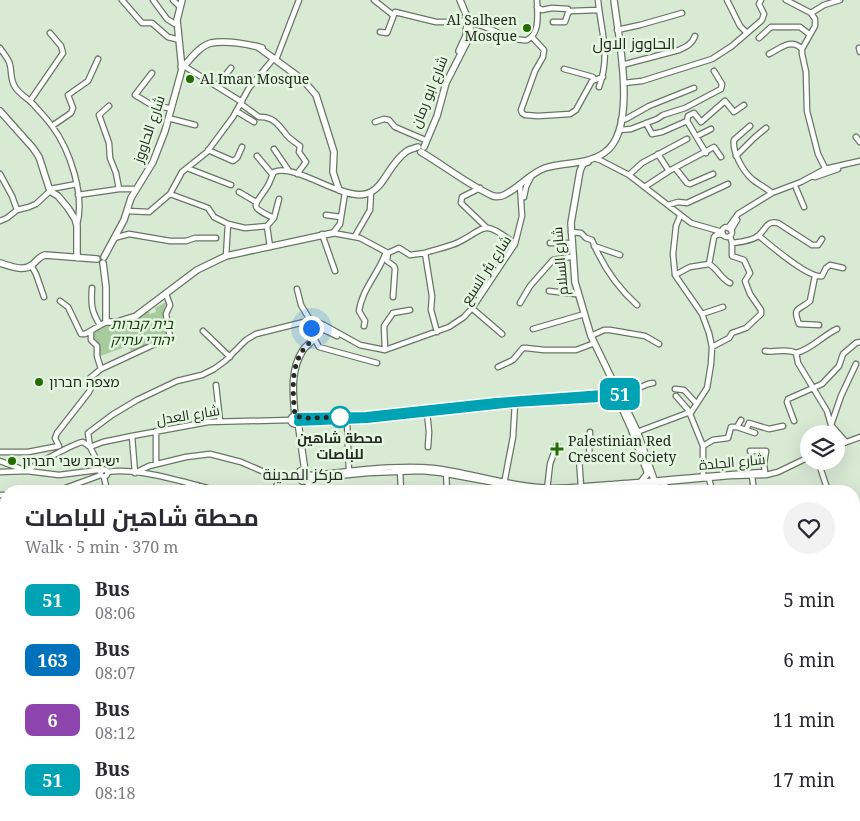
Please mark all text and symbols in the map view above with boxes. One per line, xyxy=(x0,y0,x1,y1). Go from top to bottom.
place label: Al Salheen Mosque xyxy=(446,10,517,45)
marker: Al Salheen Mosque xyxy=(521,22,533,34)
district label: الحاووز الاول xyxy=(593,32,675,54)
street label: شارع ابو رمان xyxy=(405,53,452,131)
place label: Al Iman Mosque xyxy=(200,69,309,88)
marker: Al Iman Mosque xyxy=(184,73,196,85)
street label: شارع الحاووز xyxy=(128,93,169,166)
street label: شارع السلام xyxy=(547,226,573,296)
street label: شارع بئر السبع xyxy=(456,231,515,308)
park label: בית קברות יהודי עתיק xyxy=(111,314,175,349)
your location xyxy=(299,316,324,341)
place label: מצפה חברון xyxy=(49,372,120,391)
marker: מצפה חברון xyxy=(33,376,45,388)
line badge: 51 xyxy=(598,378,642,410)
text: 51 xyxy=(610,382,630,406)
street label: شارع العدل xyxy=(155,400,221,429)
marker: محطة شاهين للباصات xyxy=(329,406,351,428)
map controls xyxy=(800,425,845,470)
button: layers xyxy=(800,425,845,470)
place label: محطة شاهين للباصات xyxy=(297,428,383,463)
place label: Palestinian Red Crescent Society xyxy=(568,431,676,466)
marker: Palestinian Red Crescent Society xyxy=(550,442,564,456)
street label: شارع الجلدة xyxy=(698,449,766,474)
place label: ישיבת שבי חברון xyxy=(22,451,120,470)
marker: ישיבת שבי חברון xyxy=(6,455,18,467)
district label: مركز المدينة xyxy=(263,463,343,485)
text: محطة شاهين للباصات xyxy=(25,500,259,533)
button: heart xyxy=(783,502,835,554)
text: Walk · 5 min · 370 m xyxy=(25,536,178,558)
text: Bus xyxy=(95,576,130,602)
text: 5 min xyxy=(783,587,835,613)
text: 51 xyxy=(42,588,63,612)
text: 08:06 xyxy=(95,602,135,624)
text: Bus xyxy=(95,636,130,662)
text: 6 min xyxy=(783,647,835,673)
text: 163 xyxy=(37,648,68,672)
text: 08:07 xyxy=(95,662,135,684)
text: Bus xyxy=(95,696,130,722)
text: 11 min xyxy=(773,707,835,733)
text: 6 xyxy=(47,708,58,732)
text: 08:12 xyxy=(95,722,135,744)
text: Bus xyxy=(95,756,130,782)
text: 17 min xyxy=(773,767,835,793)
text: 51 xyxy=(42,768,63,792)
text: 08:18 xyxy=(95,782,135,804)

